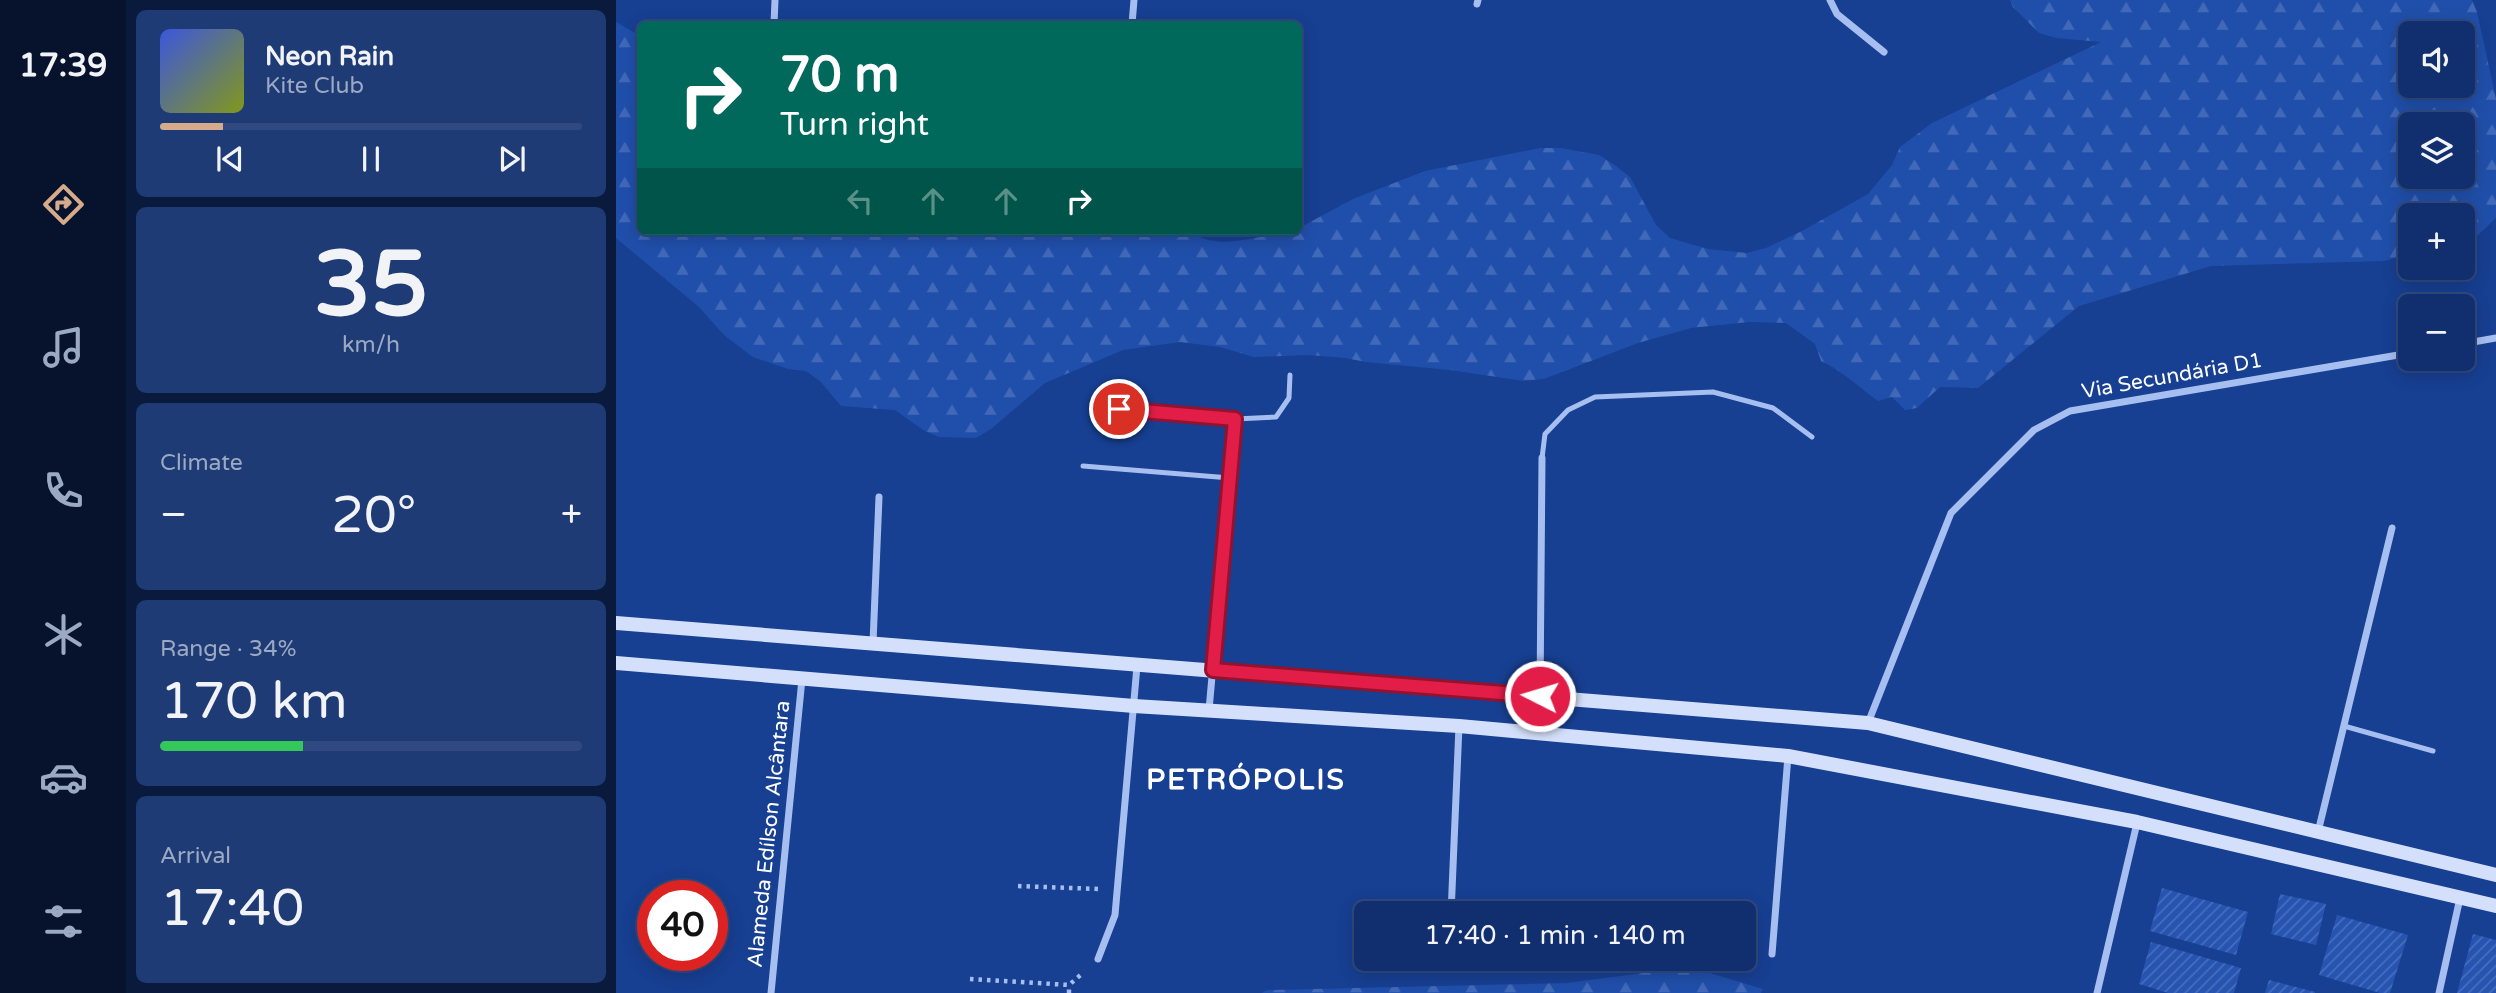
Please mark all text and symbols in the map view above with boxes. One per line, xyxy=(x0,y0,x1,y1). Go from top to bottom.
map controls xyxy=(2398,21,2475,371)
button: sound xyxy=(2398,21,2475,98)
text: Neon Rain xyxy=(265,41,394,72)
text: 70 m xyxy=(780,46,899,105)
text: 17:39 xyxy=(19,47,107,85)
icon: right xyxy=(665,49,756,140)
text: Kite Club xyxy=(265,72,364,100)
text: Turn right xyxy=(780,106,929,144)
button: layers xyxy=(2398,112,2475,189)
icon: previous xyxy=(211,140,249,178)
icon: pause xyxy=(352,140,390,178)
icon: next xyxy=(493,140,531,178)
icon: directions xyxy=(39,180,88,229)
icon: left xyxy=(841,182,879,220)
icon: ahead xyxy=(914,182,952,220)
icon: ahead xyxy=(987,182,1025,220)
icon: right xyxy=(1060,182,1098,220)
button: + xyxy=(2398,203,2475,280)
text: 35 xyxy=(314,230,428,340)
button: − xyxy=(2398,294,2475,371)
icon: music xyxy=(39,323,88,372)
text: km/h xyxy=(342,331,400,359)
street label: Via Secundária D1 xyxy=(2080,348,2264,404)
pin xyxy=(1089,379,1149,439)
icon: arrive xyxy=(1100,390,1138,428)
text: Climate xyxy=(160,449,243,477)
icon: phone xyxy=(39,466,88,515)
text: 20° xyxy=(331,484,416,547)
text: − xyxy=(160,492,187,538)
text: + xyxy=(561,492,582,538)
icon: climate xyxy=(39,610,88,659)
text: Range · 34% xyxy=(160,635,296,663)
position arrow xyxy=(1503,659,1577,733)
text: 170 km xyxy=(160,670,348,733)
street label: Alameda Edílson Alcântara xyxy=(743,699,795,969)
icon: car xyxy=(39,753,88,802)
district label: PETRÓPOLIS xyxy=(1146,762,1346,797)
text: Arrival xyxy=(160,842,231,870)
text: 17:40 xyxy=(160,877,304,940)
speed limit sign: 40 xyxy=(637,880,728,971)
icon: filters xyxy=(39,897,88,946)
text: 17:40 · 1 min · 140 m xyxy=(1424,920,1686,951)

